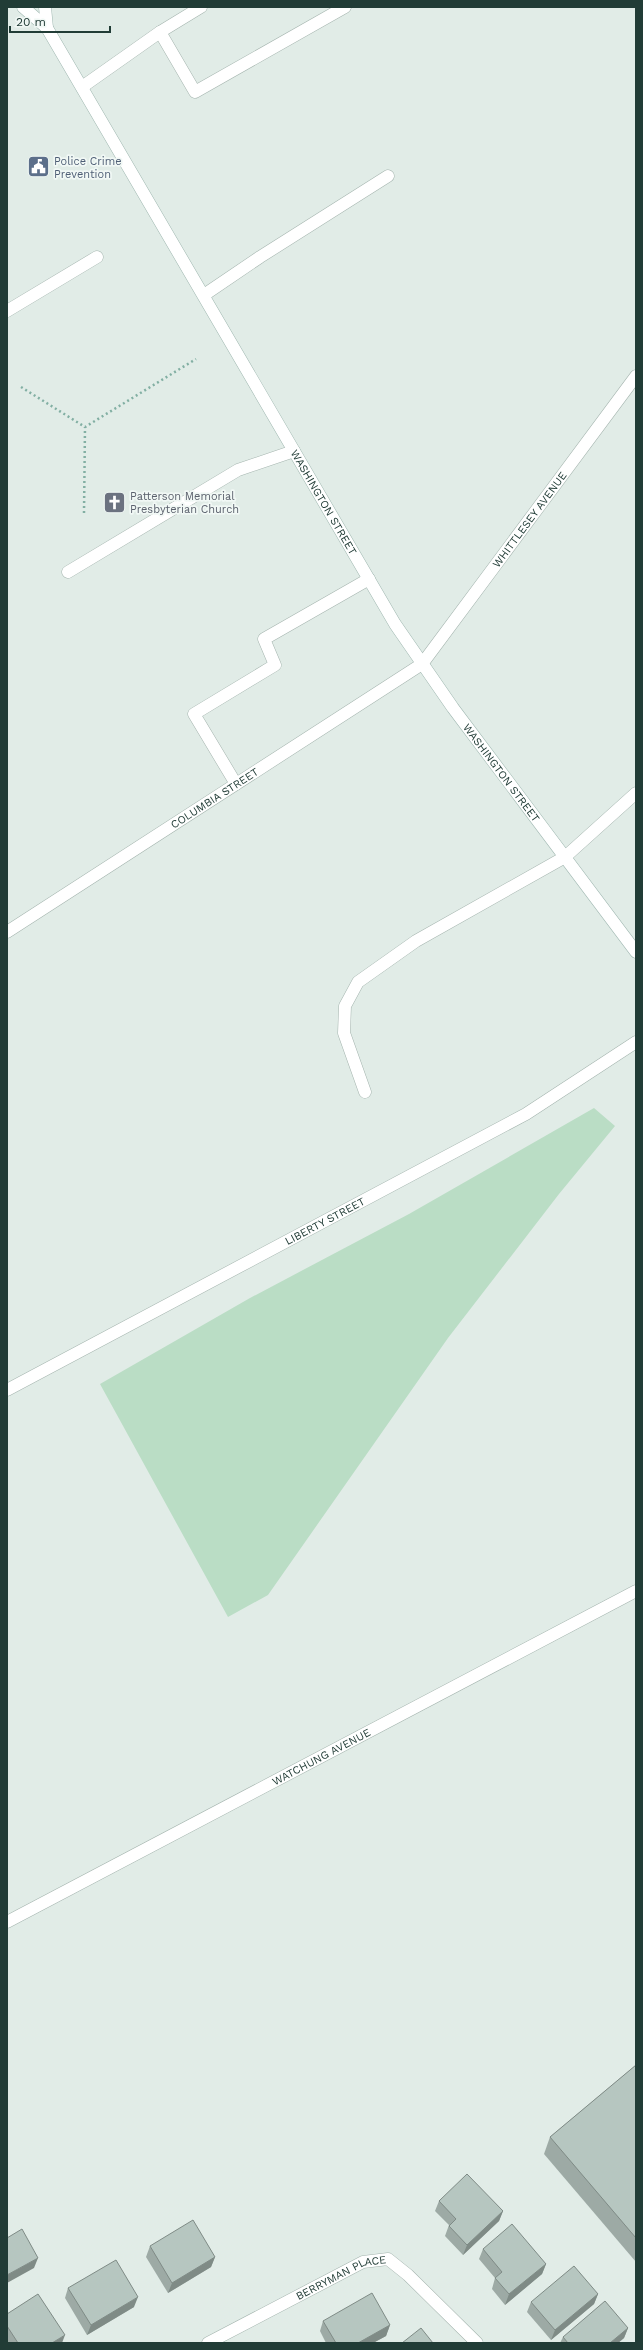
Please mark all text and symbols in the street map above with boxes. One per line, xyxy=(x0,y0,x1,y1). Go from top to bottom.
scale bar xyxy=(10,8,110,34)
text: 20 m xyxy=(16,15,46,29)
public building icon: Police Crime Prevention xyxy=(25,154,51,180)
place label: Police Crime Prevention xyxy=(54,155,122,181)
street label: WASHINGTON STREET xyxy=(288,447,360,557)
street label: WHITTLESEY AVENUE xyxy=(490,469,569,570)
church icon: Patterson Memorial Presbyterian Church xyxy=(102,489,128,515)
place label: Patterson Memorial Presbyterian Church xyxy=(130,490,239,516)
street label: WASHINGTON STREET xyxy=(460,721,543,825)
street label: COLUMBIA STREET xyxy=(168,765,261,831)
street label: LIBERTY STREET xyxy=(283,1194,367,1248)
street label: WATCHUNG AVENUE xyxy=(270,1725,373,1788)
street label: BERRYMAN PLACE xyxy=(294,2253,387,2302)

